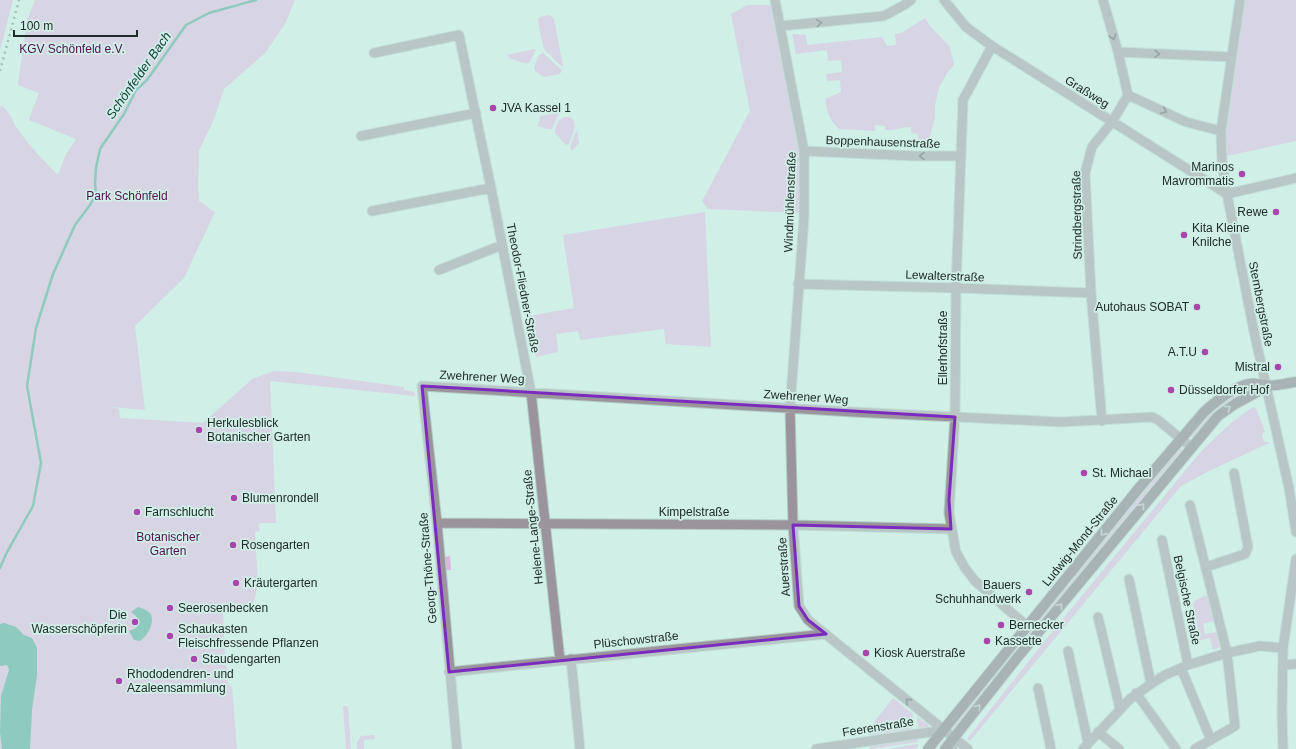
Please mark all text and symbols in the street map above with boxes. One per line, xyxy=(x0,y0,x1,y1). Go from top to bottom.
scale bar xyxy=(14,12,137,38)
one-way arrow xyxy=(816,18,822,27)
text: 100 m xyxy=(20,19,53,33)
water label: Schönfelder Bach xyxy=(103,29,174,122)
one-way arrow xyxy=(1109,34,1117,41)
park label: KGV Schönfeld e.V. xyxy=(19,42,125,56)
one-way arrow xyxy=(1154,50,1160,58)
street label: Graßweg xyxy=(1062,73,1112,111)
place label: JVA Kassel 1 xyxy=(501,101,571,115)
marker: JVA Kassel 1 xyxy=(488,103,498,113)
one-way arrow xyxy=(1159,106,1167,114)
street label: Boppenhausenstraße xyxy=(825,133,941,151)
street label: Windmühlenstraße xyxy=(781,151,799,253)
one-way arrow xyxy=(919,152,925,160)
place label: Marinos Mavrommatis xyxy=(1162,160,1234,188)
marker: Marinos Mavrommatis xyxy=(1237,169,1247,179)
street label: Strindbergstraße xyxy=(1069,170,1085,260)
park label: Park Schönfeld xyxy=(86,189,168,203)
place label: Rewe xyxy=(1237,205,1268,219)
marker: Rewe xyxy=(1271,207,1281,217)
place label: Kita Kleine Knilche xyxy=(1192,221,1250,249)
street label: Theodor-Fliedner-Straße xyxy=(504,222,543,354)
marker: Kita Kleine Knilche xyxy=(1179,230,1189,240)
street label: Sternbergstraße xyxy=(1246,260,1276,348)
street label: Lewalterstraße xyxy=(905,268,985,284)
place label: Autohaus SOBAT xyxy=(1095,300,1190,314)
marker: Autohaus SOBAT xyxy=(1192,302,1202,312)
street label: Ellerhofstraße xyxy=(936,310,950,385)
place label: A.T.U xyxy=(1168,345,1197,359)
marker: A.T.U xyxy=(1200,347,1210,357)
place label: Mistral xyxy=(1235,360,1270,374)
marker: Mistral xyxy=(1273,362,1283,372)
street label: Zwehrener Weg xyxy=(439,368,525,386)
place label: Düsseldorfer Hof xyxy=(1179,383,1270,397)
marker: Düsseldorfer Hof xyxy=(1166,385,1176,395)
street label: Zwehrener Weg xyxy=(763,387,849,407)
one-way arrow xyxy=(1224,405,1231,413)
place label: Herkulesblick Botanischer Garten xyxy=(207,416,310,444)
marker: Herkulesblick Botanischer Garten xyxy=(194,425,204,435)
place label: St. Michael xyxy=(1092,466,1151,480)
marker: St. Michael xyxy=(1079,468,1089,478)
street label: Helene-Lange-Straße xyxy=(520,469,546,585)
place label: Blumenrondell xyxy=(242,491,319,505)
marker: Blumenrondell xyxy=(229,493,239,503)
street label: Ludwig-Mond-Straße xyxy=(1039,493,1121,589)
one-way arrow xyxy=(1138,503,1145,510)
place label: Farnschlucht xyxy=(145,505,214,519)
street label: Kimpelstraße xyxy=(659,505,730,519)
marker: Farnschlucht xyxy=(132,507,142,517)
street label: Georg-Thöne-Straße xyxy=(416,512,440,624)
one-way arrow xyxy=(1100,529,1107,536)
park label: Botanischer Garten xyxy=(136,530,200,558)
street label: Auerstraße xyxy=(775,537,793,597)
place label: Rosengarten xyxy=(241,538,310,552)
marker: Rosengarten xyxy=(228,540,238,550)
street label: Belgische Straße xyxy=(1171,554,1203,646)
place label: Kräutergarten xyxy=(244,576,317,590)
marker: Kräutergarten xyxy=(231,578,241,588)
place label: Bauers Schuhhandwerk xyxy=(935,578,1022,606)
marker: Bauers Schuhhandwerk xyxy=(1024,587,1034,597)
place label: Seerosenbecken xyxy=(178,601,268,615)
marker: Seerosenbecken xyxy=(165,603,175,613)
one-way arrow xyxy=(1055,604,1062,611)
place label: Die Wasserschöpferin xyxy=(31,608,127,636)
marker: Die Wasserschöpferin xyxy=(130,617,140,627)
place label: Bernecker xyxy=(1009,618,1064,632)
marker: Bernecker xyxy=(996,620,1006,630)
place label: Schaukasten Fleischfressende Pflanzen xyxy=(178,622,319,650)
street label: Plüschowstraße xyxy=(593,629,680,651)
marker: Schaukasten Fleischfressende Pflanzen xyxy=(165,631,175,641)
place label: Kassette xyxy=(995,634,1042,648)
marker: Kassette xyxy=(982,636,992,646)
place label: Kiosk Auerstraße xyxy=(874,646,966,660)
marker: Kiosk Auerstraße xyxy=(861,648,871,658)
place label: Staudengarten xyxy=(202,652,281,666)
marker: Staudengarten xyxy=(189,654,199,664)
place label: Rhododendren- und Azaleensammlung xyxy=(127,667,234,695)
marker: Rhododendren- und Azaleensammlung xyxy=(114,676,124,686)
one-way arrow xyxy=(905,698,912,705)
one-way arrow xyxy=(974,705,981,712)
street label: Feerenstraße xyxy=(841,714,915,740)

